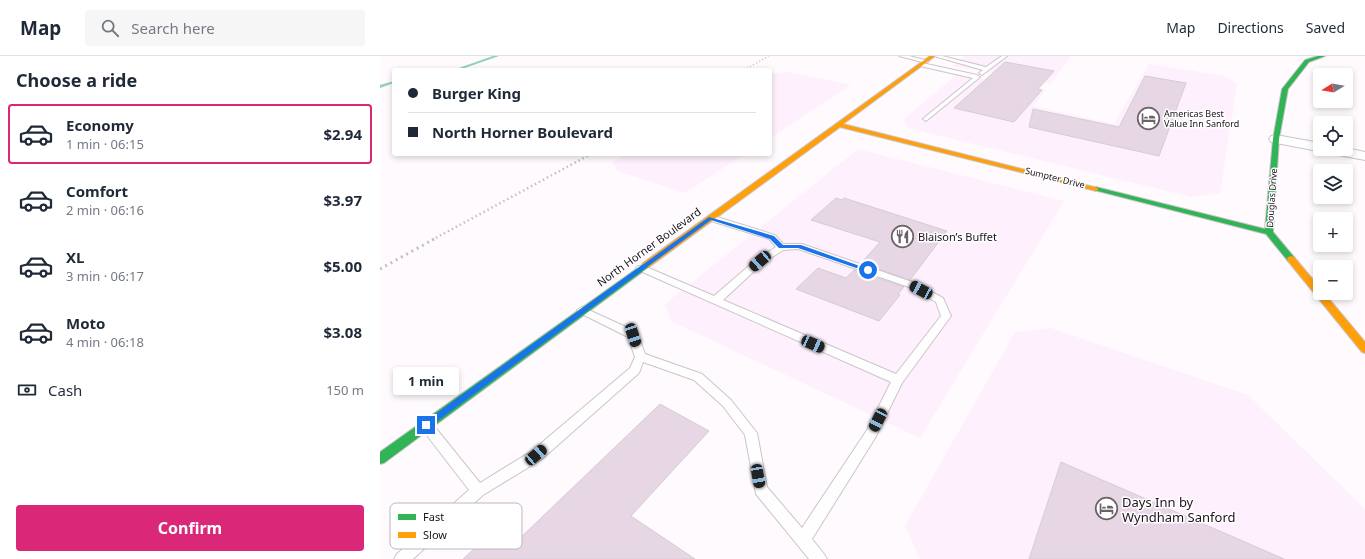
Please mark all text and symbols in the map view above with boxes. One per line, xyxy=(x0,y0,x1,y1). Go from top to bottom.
search box xyxy=(85,10,365,46)
text: Map xyxy=(20,15,61,41)
icon: search xyxy=(99,17,121,39)
text: Search here xyxy=(131,18,215,38)
text: Map xyxy=(1166,18,1195,37)
text: Directions xyxy=(1217,18,1284,37)
text: Saved xyxy=(1306,18,1345,37)
text: Choose a ride xyxy=(16,68,137,92)
north arrow xyxy=(1313,68,1353,108)
map controls xyxy=(1313,68,1353,300)
text: Burger King xyxy=(432,83,521,103)
hotel icon: Americas Best Value Inn Sanford xyxy=(1135,106,1161,132)
place label: Americas Best Value Inn Sanford xyxy=(1164,107,1239,130)
text: Economy xyxy=(66,115,134,135)
icon: car xyxy=(18,116,54,152)
button: locate xyxy=(1313,116,1353,156)
text: North Horner Boulevard xyxy=(432,122,613,142)
text: $2.94 xyxy=(323,124,362,144)
text: 1 min · 06:15 xyxy=(66,135,144,153)
street label: Sumpter Drive xyxy=(1024,164,1086,191)
button: layers xyxy=(1313,164,1353,204)
street label: Douglas Drive xyxy=(1263,168,1280,228)
text: Comfort xyxy=(66,181,128,201)
icon: car xyxy=(18,182,54,218)
text: $3.97 xyxy=(323,190,362,210)
text: 2 min · 06:16 xyxy=(66,201,144,219)
street label: North Horner Boulevard xyxy=(594,204,704,289)
button: + xyxy=(1313,212,1353,252)
restaurant icon: Blaison’s Buffet xyxy=(890,224,916,250)
place label: Blaison’s Buffet xyxy=(918,229,997,244)
text: XL xyxy=(66,247,84,267)
icon: car xyxy=(18,248,54,284)
car xyxy=(747,249,773,273)
text: $5.00 xyxy=(323,256,362,276)
button: − xyxy=(1313,260,1353,300)
route start xyxy=(859,261,877,279)
text: 3 min · 06:17 xyxy=(66,267,144,285)
car xyxy=(908,279,934,301)
text: Moto xyxy=(66,313,105,333)
icon: car xyxy=(18,314,54,350)
text: $3.08 xyxy=(323,322,362,342)
car xyxy=(624,322,642,348)
text: 4 min · 06:18 xyxy=(66,333,144,351)
car xyxy=(800,334,826,354)
callout: 1 min xyxy=(393,367,459,395)
text: 1 min xyxy=(408,372,444,390)
icon: cash xyxy=(16,379,38,401)
text: Cash xyxy=(48,380,82,400)
text: 150 m xyxy=(326,381,364,399)
car xyxy=(867,407,889,433)
route end xyxy=(417,416,435,434)
car xyxy=(523,443,549,467)
car xyxy=(750,463,766,489)
place label: Days Inn by Wyndham Sanford xyxy=(1122,493,1236,526)
hotel icon: Days Inn by Wyndham Sanford xyxy=(1094,496,1120,522)
legend xyxy=(390,503,522,549)
button: Confirm xyxy=(16,505,364,551)
text: Fast xyxy=(423,509,444,524)
text: Slow xyxy=(423,527,447,542)

